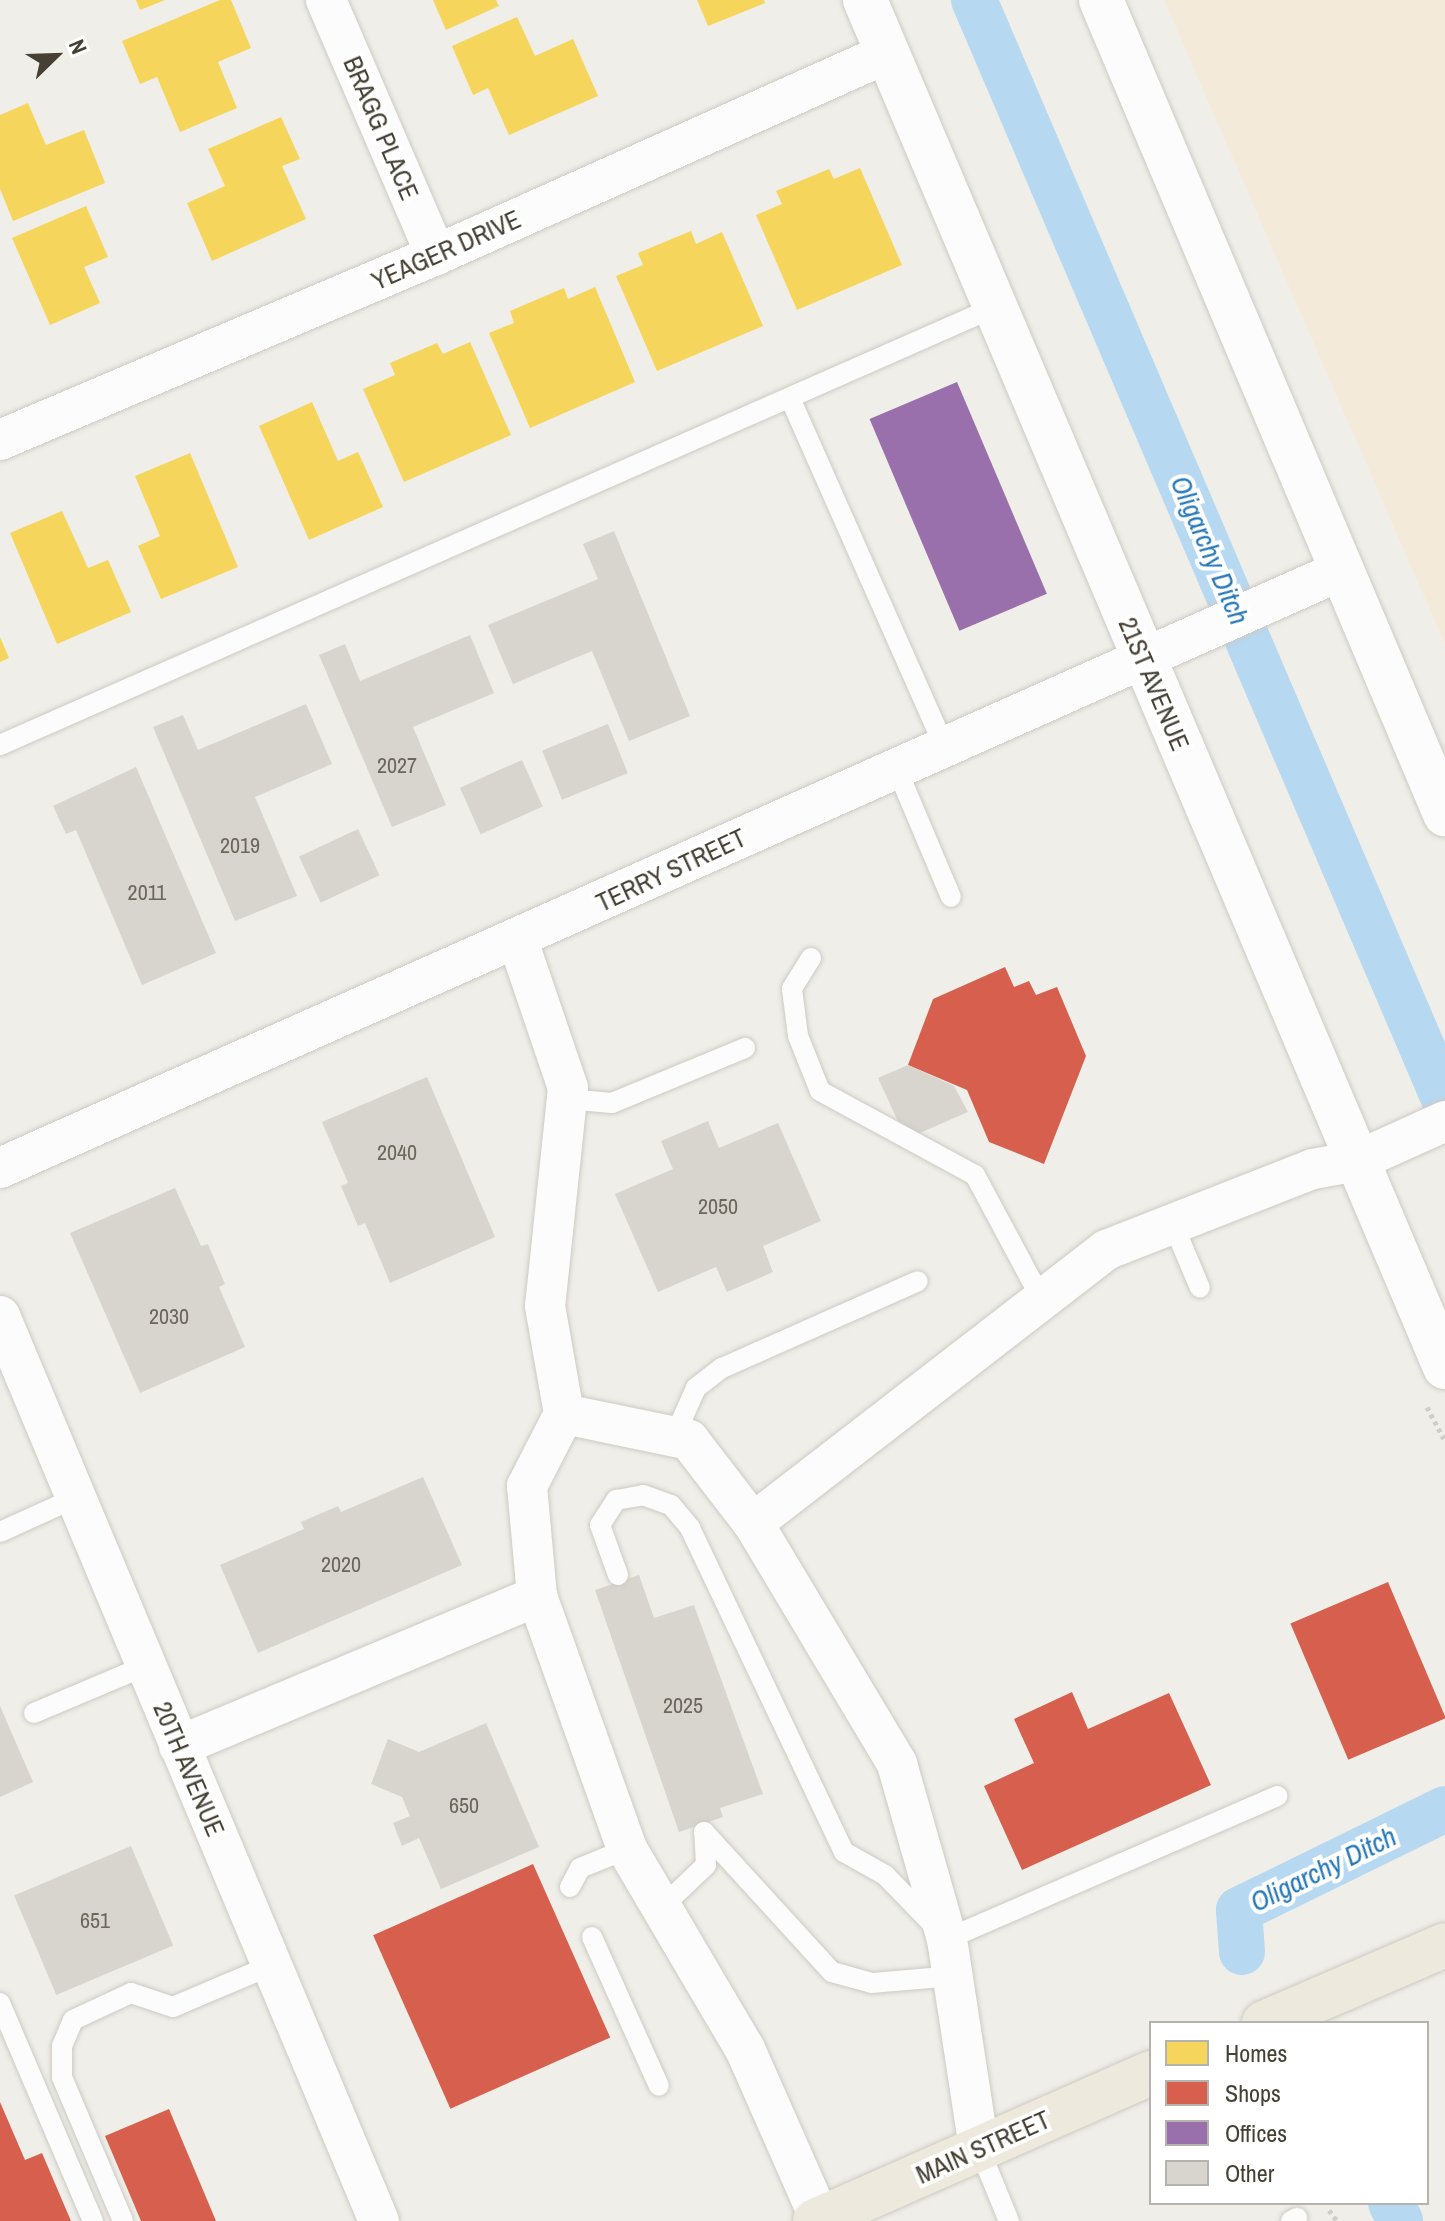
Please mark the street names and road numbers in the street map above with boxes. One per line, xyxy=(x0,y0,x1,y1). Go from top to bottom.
street label: BRAGG PLACE xyxy=(337,52,425,204)
street label: YEAGER DRIVE xyxy=(367,203,525,297)
street label: 21ST AVENUE xyxy=(1112,612,1196,756)
street label: TERRY STREET xyxy=(591,822,751,918)
street label: 20TH AVENUE xyxy=(146,1697,232,1841)
street label: MAIN STREET xyxy=(911,2104,1055,2190)

